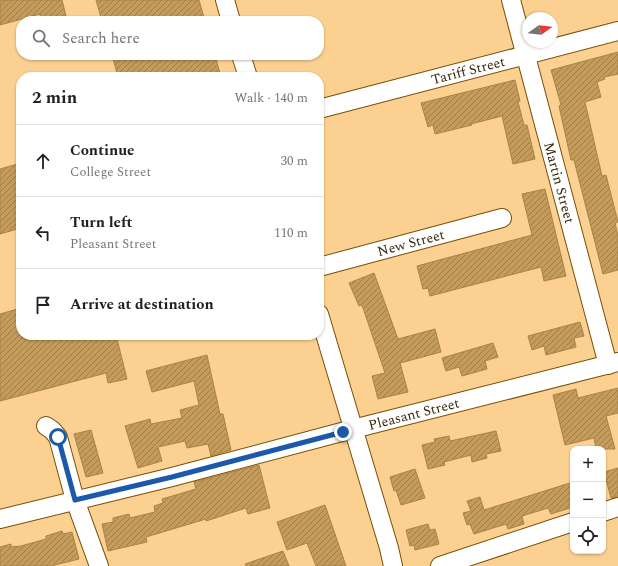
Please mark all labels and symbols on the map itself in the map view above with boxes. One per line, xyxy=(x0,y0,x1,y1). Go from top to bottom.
north arrow xyxy=(522,12,558,48)
street label: Tariff Street xyxy=(429,50,507,90)
street label: Martin Street xyxy=(539,140,580,226)
street label: New Street xyxy=(375,223,447,261)
street label: Pleasant Street xyxy=(366,392,462,435)
route end xyxy=(334,423,352,441)
route start xyxy=(49,428,67,446)

